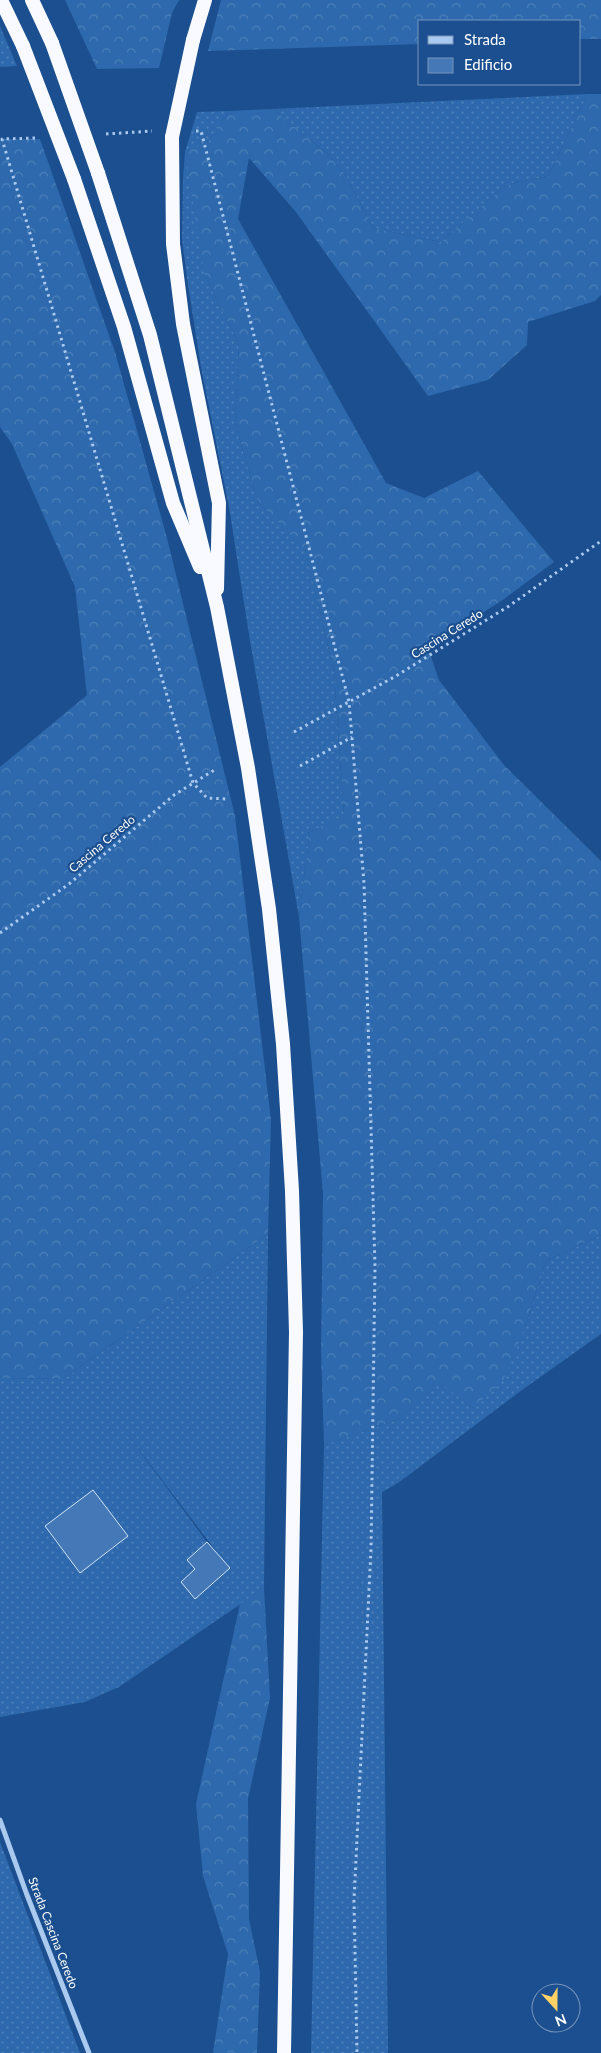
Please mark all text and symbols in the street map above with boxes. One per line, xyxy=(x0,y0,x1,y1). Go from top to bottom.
legend xyxy=(418,20,581,85)
text: Strada xyxy=(464,30,506,48)
text: Edificio xyxy=(464,55,512,73)
street label: Cascina Ceredo xyxy=(408,605,486,662)
street label: Cascina Ceredo xyxy=(66,811,138,876)
street label: Strada Cascina Ceredo xyxy=(25,1875,82,1991)
north arrow xyxy=(531,1983,581,2033)
text: N xyxy=(553,2011,569,2030)

